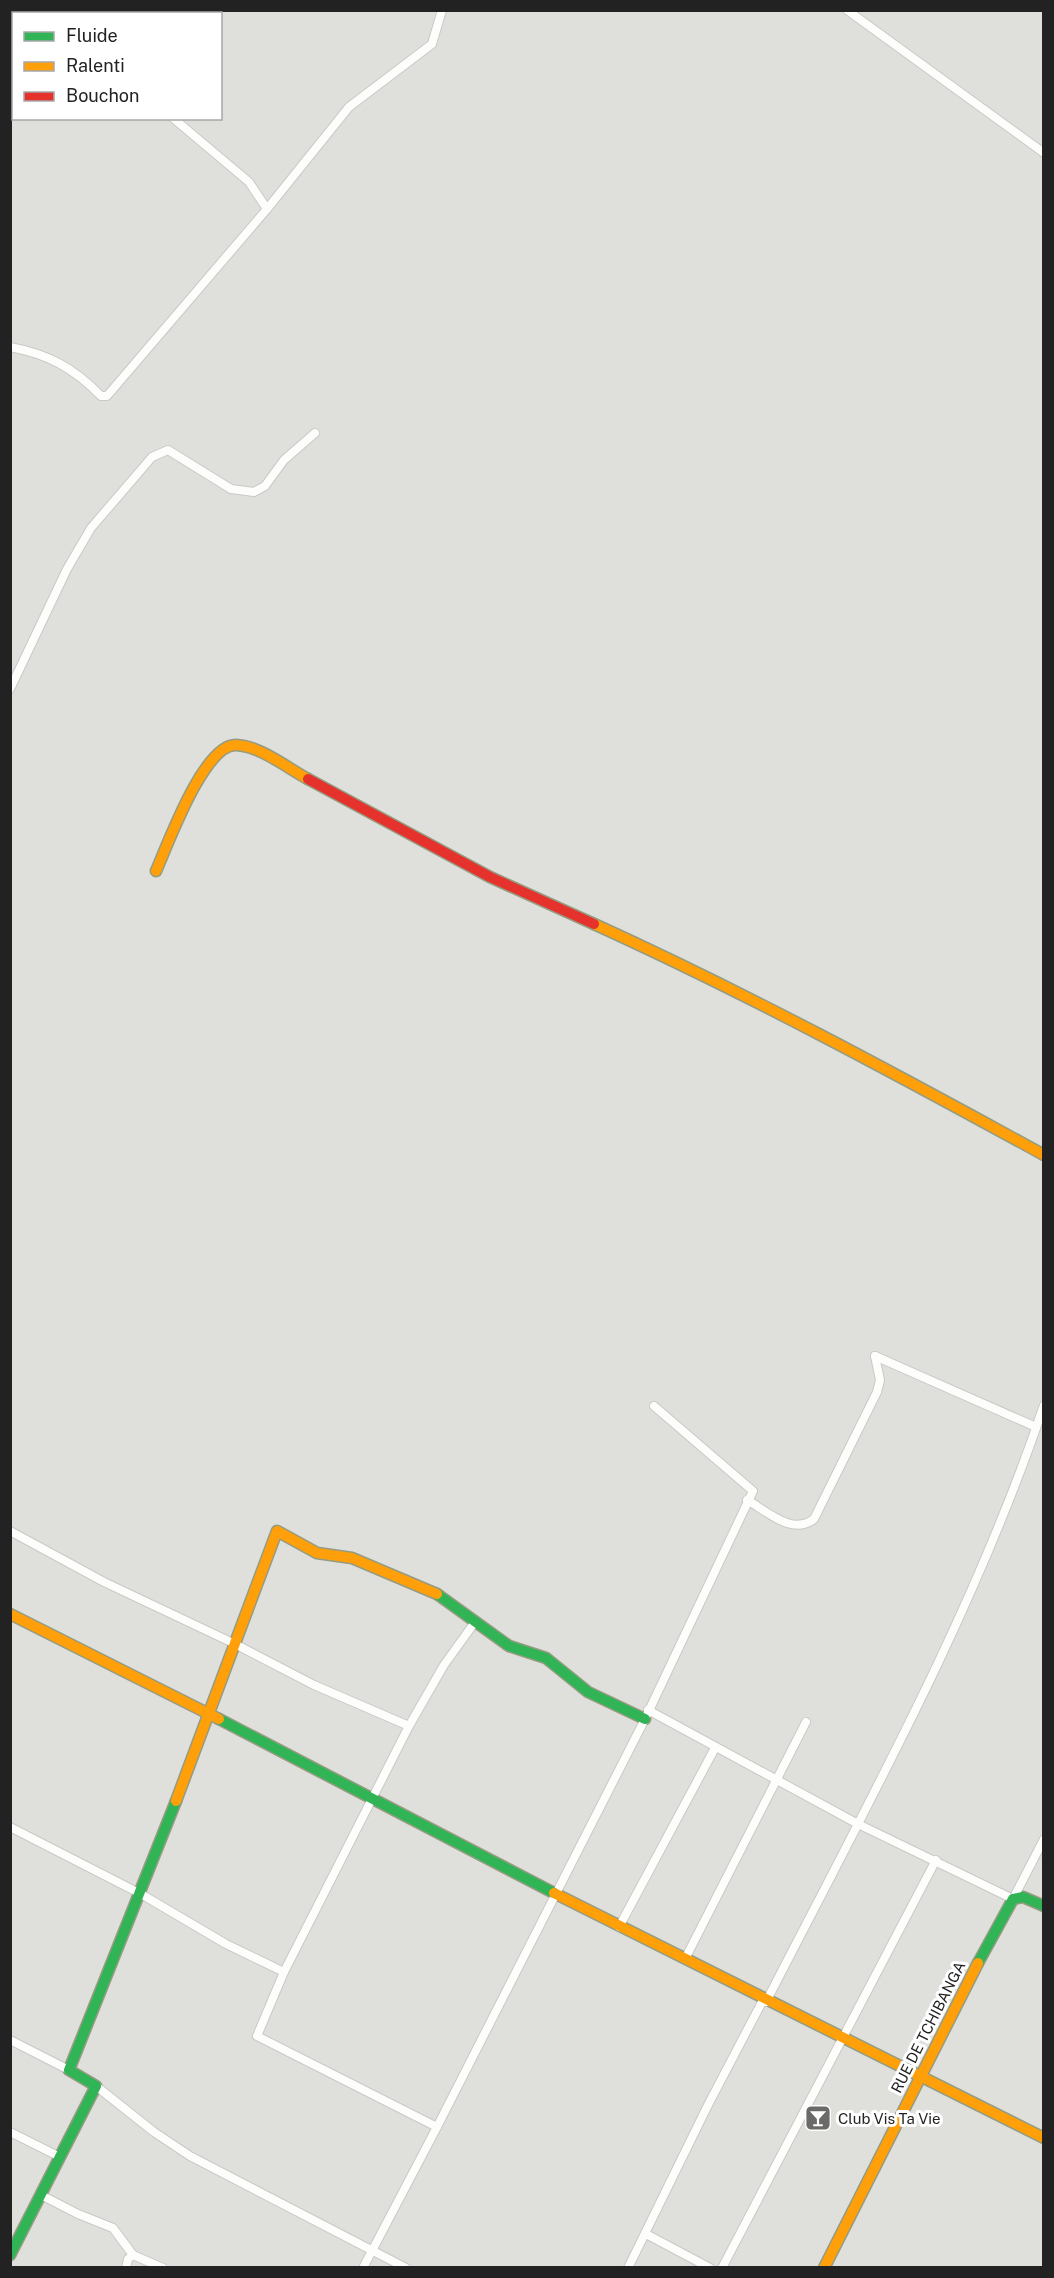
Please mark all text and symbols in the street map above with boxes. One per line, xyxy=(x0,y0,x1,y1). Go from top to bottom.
legend xyxy=(12,12,222,120)
text: Fluide xyxy=(66,25,118,46)
text: Ralenti xyxy=(66,55,125,76)
text: Bouchon xyxy=(66,85,139,106)
street label: RUE DE TCHIBANGA xyxy=(887,1958,969,2096)
bar icon: Club Vis Ta Vie xyxy=(803,2103,833,2133)
place label: Club Vis Ta Vie xyxy=(838,2110,940,2127)

